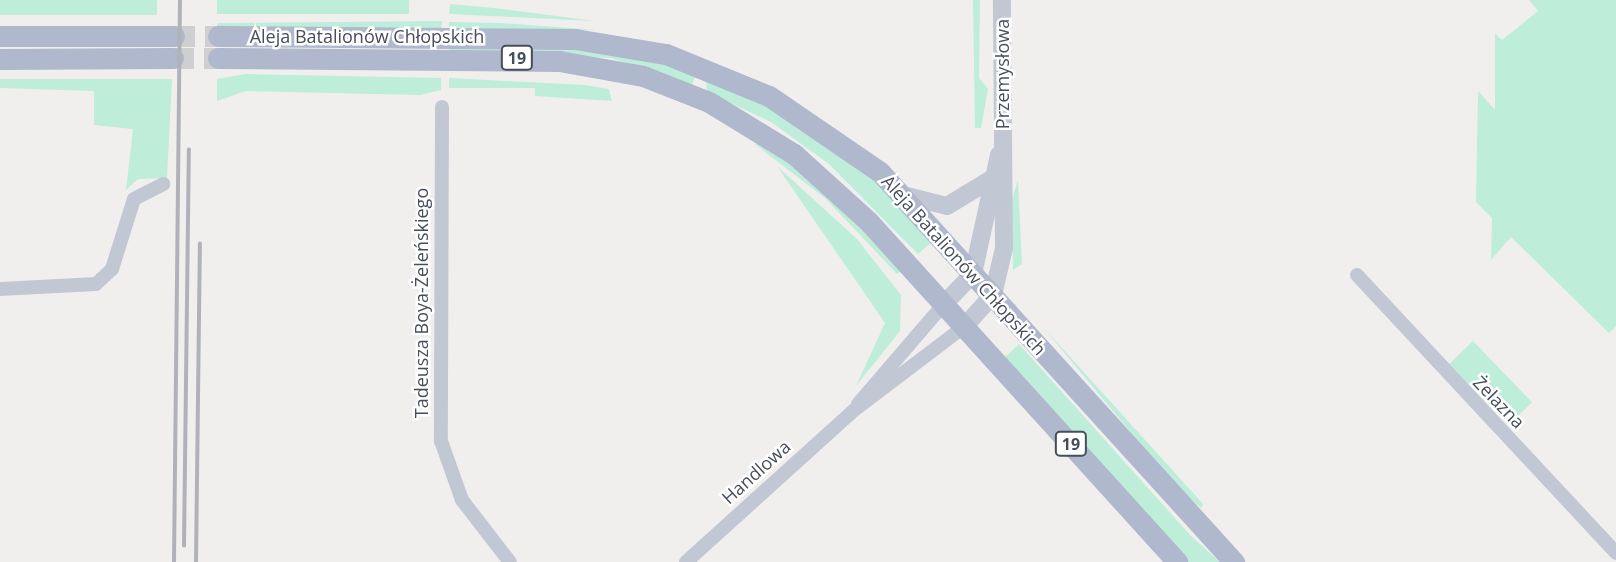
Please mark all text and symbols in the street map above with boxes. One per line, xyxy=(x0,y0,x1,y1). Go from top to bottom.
street label: Przemysłowa xyxy=(991,19,1013,129)
street label: Aleja Batalionów Chłopskich xyxy=(250,25,484,47)
road number: 19 xyxy=(500,46,534,71)
street label: Aleja Batalionów Chłopskich xyxy=(877,171,1051,359)
street label: Tadeusza Boya-Żeleńskiego xyxy=(410,188,432,418)
street label: Żelazna xyxy=(1469,371,1529,433)
road number: 19 xyxy=(1054,432,1088,457)
street label: Handlowa xyxy=(717,436,795,508)

